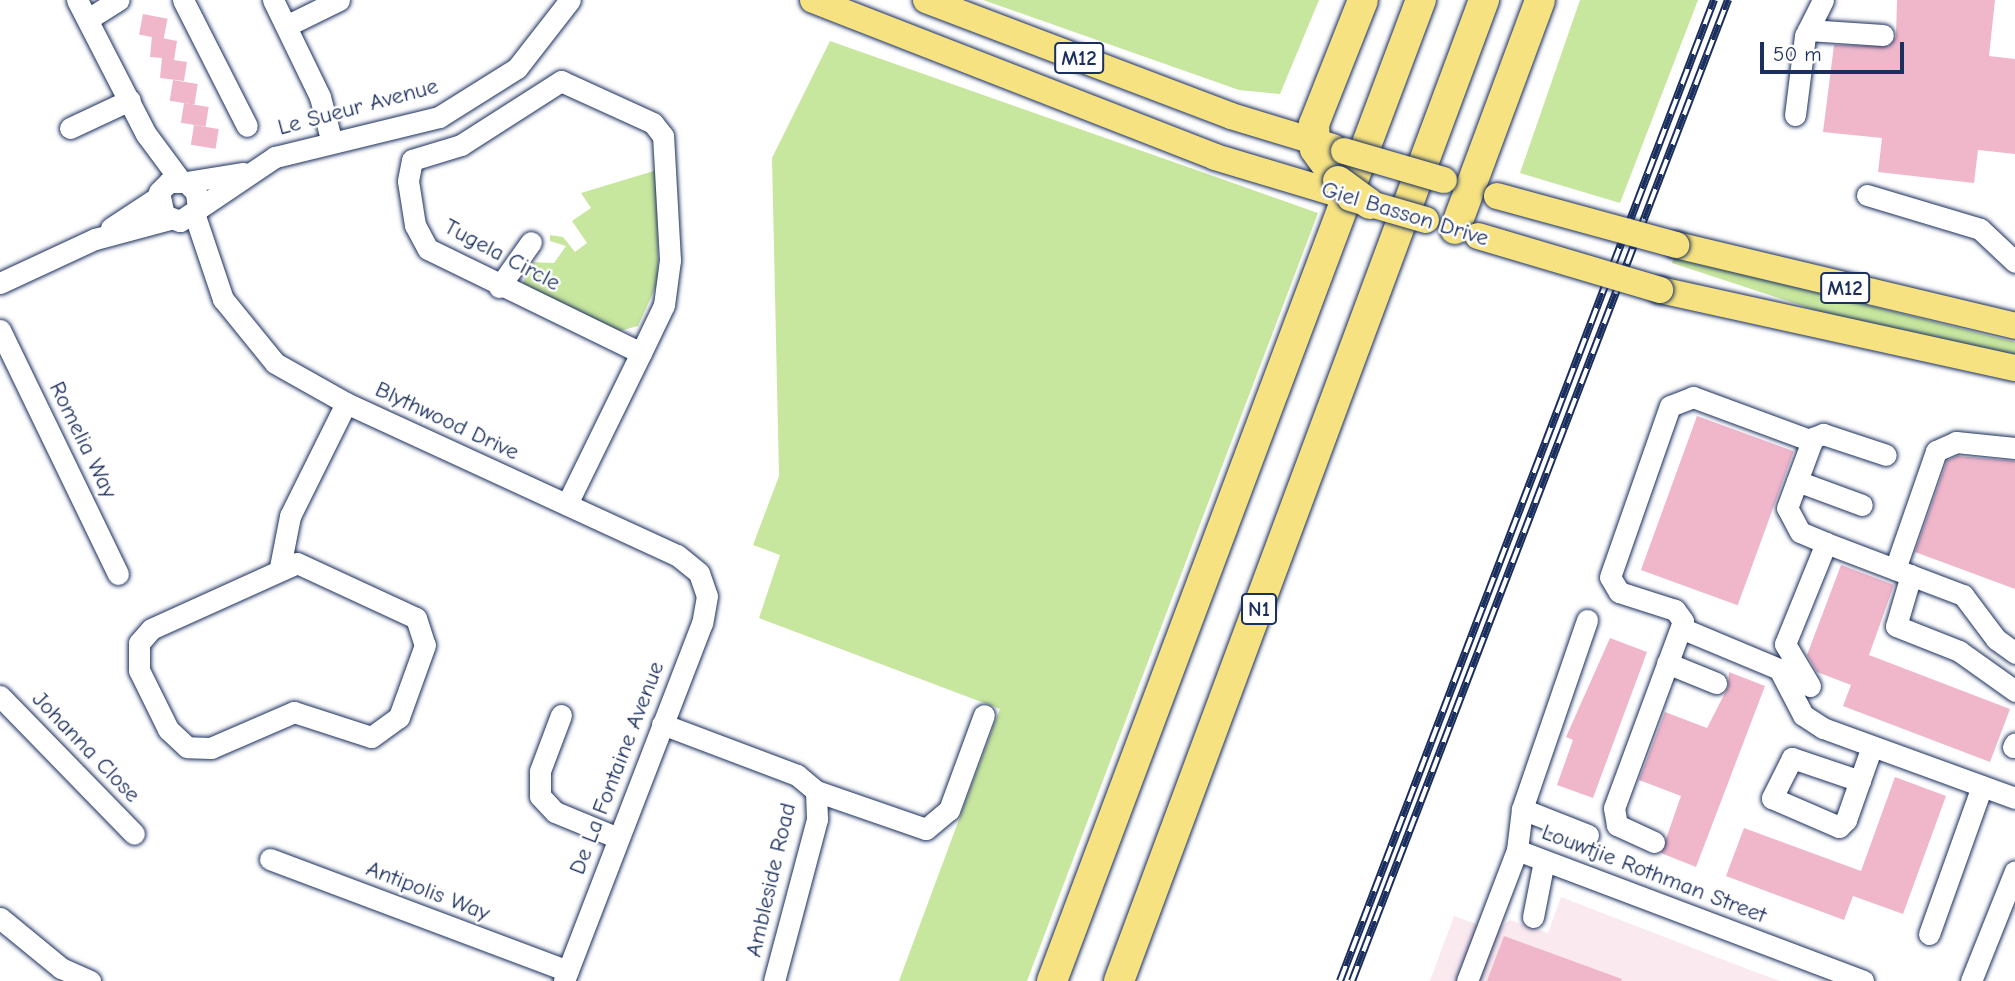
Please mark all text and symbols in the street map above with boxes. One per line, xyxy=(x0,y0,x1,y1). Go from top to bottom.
scale bar xyxy=(1763,28,1906,72)
road number: M12 xyxy=(1053,41,1105,76)
text: 50 m xyxy=(1773,42,1822,66)
street label: Le Sueur Avenue xyxy=(275,72,441,142)
street label: Giel Basson Drive xyxy=(1318,175,1492,253)
street label: Tugela Circle xyxy=(439,213,565,297)
road number: M12 xyxy=(1819,270,1871,306)
street label: Blythwood Drive xyxy=(371,376,523,466)
street label: Romelia Way xyxy=(43,377,123,503)
road number: N1 xyxy=(1240,592,1278,626)
street label: De La Fontaine Avenue xyxy=(564,657,670,879)
street label: Johanna Close xyxy=(26,686,146,808)
street label: Ambleside Road xyxy=(740,800,802,960)
street label: Louwtjie Rothman Street xyxy=(1538,818,1770,930)
street label: Antipolis Way xyxy=(362,855,494,927)

